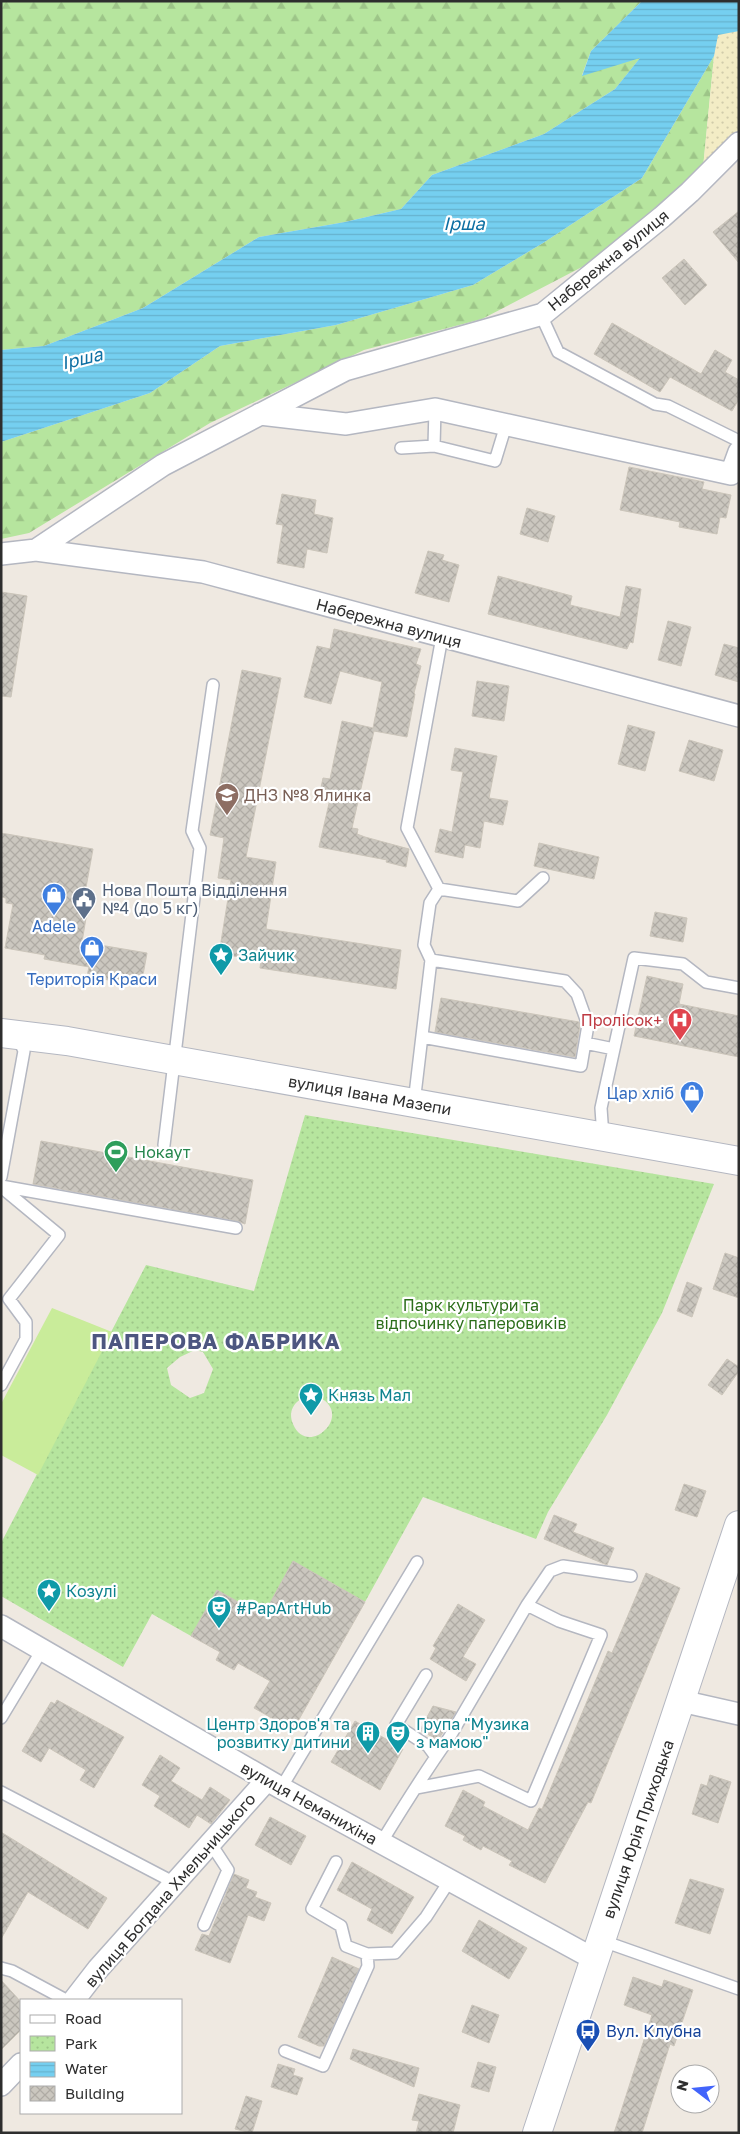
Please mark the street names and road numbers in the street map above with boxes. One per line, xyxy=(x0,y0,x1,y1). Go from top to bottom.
street label: Набережна вулиця xyxy=(543,205,673,315)
street label: Набережна вулиця xyxy=(314,594,464,652)
street label: вулиця Івана Мазепи xyxy=(287,1071,453,1119)
street label: вулиця Юрія Приходька xyxy=(598,1737,678,1921)
street label: вулиця Неманихіна xyxy=(237,1757,381,1849)
street label: вулиця Богдана Хмельницького xyxy=(80,1789,260,1991)

